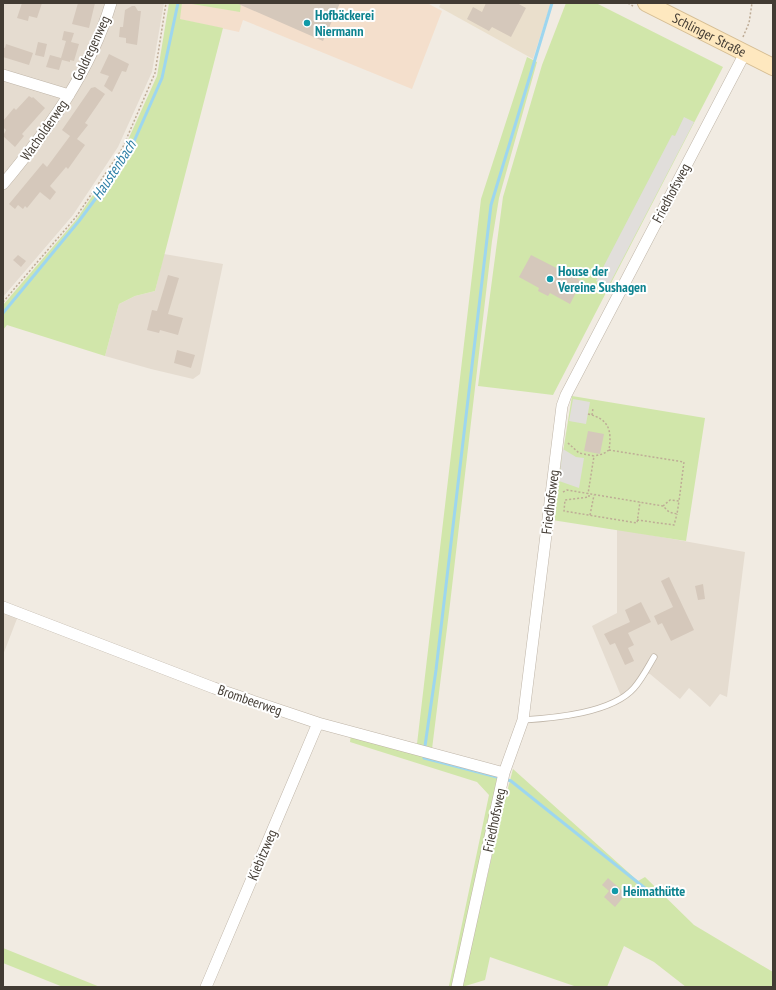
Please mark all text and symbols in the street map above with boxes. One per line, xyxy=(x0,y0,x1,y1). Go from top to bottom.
place label: Hofbäckerei Niermann xyxy=(315,6,374,40)
street label: Schlinger Straße xyxy=(670,9,749,61)
street label: Goldregenweg xyxy=(68,13,114,83)
marker: Hofbäckerei Niermann xyxy=(302,18,312,28)
street label: Wacholderweg xyxy=(16,96,72,164)
water label: Haustenbach xyxy=(87,135,141,203)
street label: Friedhofsweg xyxy=(648,160,694,226)
place label: House der Vereine Sushagen xyxy=(557,262,646,296)
marker: House der Vereine Sushagen xyxy=(545,274,555,284)
street label: Friedhofsweg xyxy=(537,469,563,535)
street label: Brombeerweg xyxy=(215,681,285,719)
street label: Friedhofsweg xyxy=(478,786,510,854)
street label: Kiebitzweg xyxy=(243,827,281,883)
place label: Heimathütte xyxy=(623,882,685,900)
marker: Heimathütte xyxy=(610,886,620,896)

